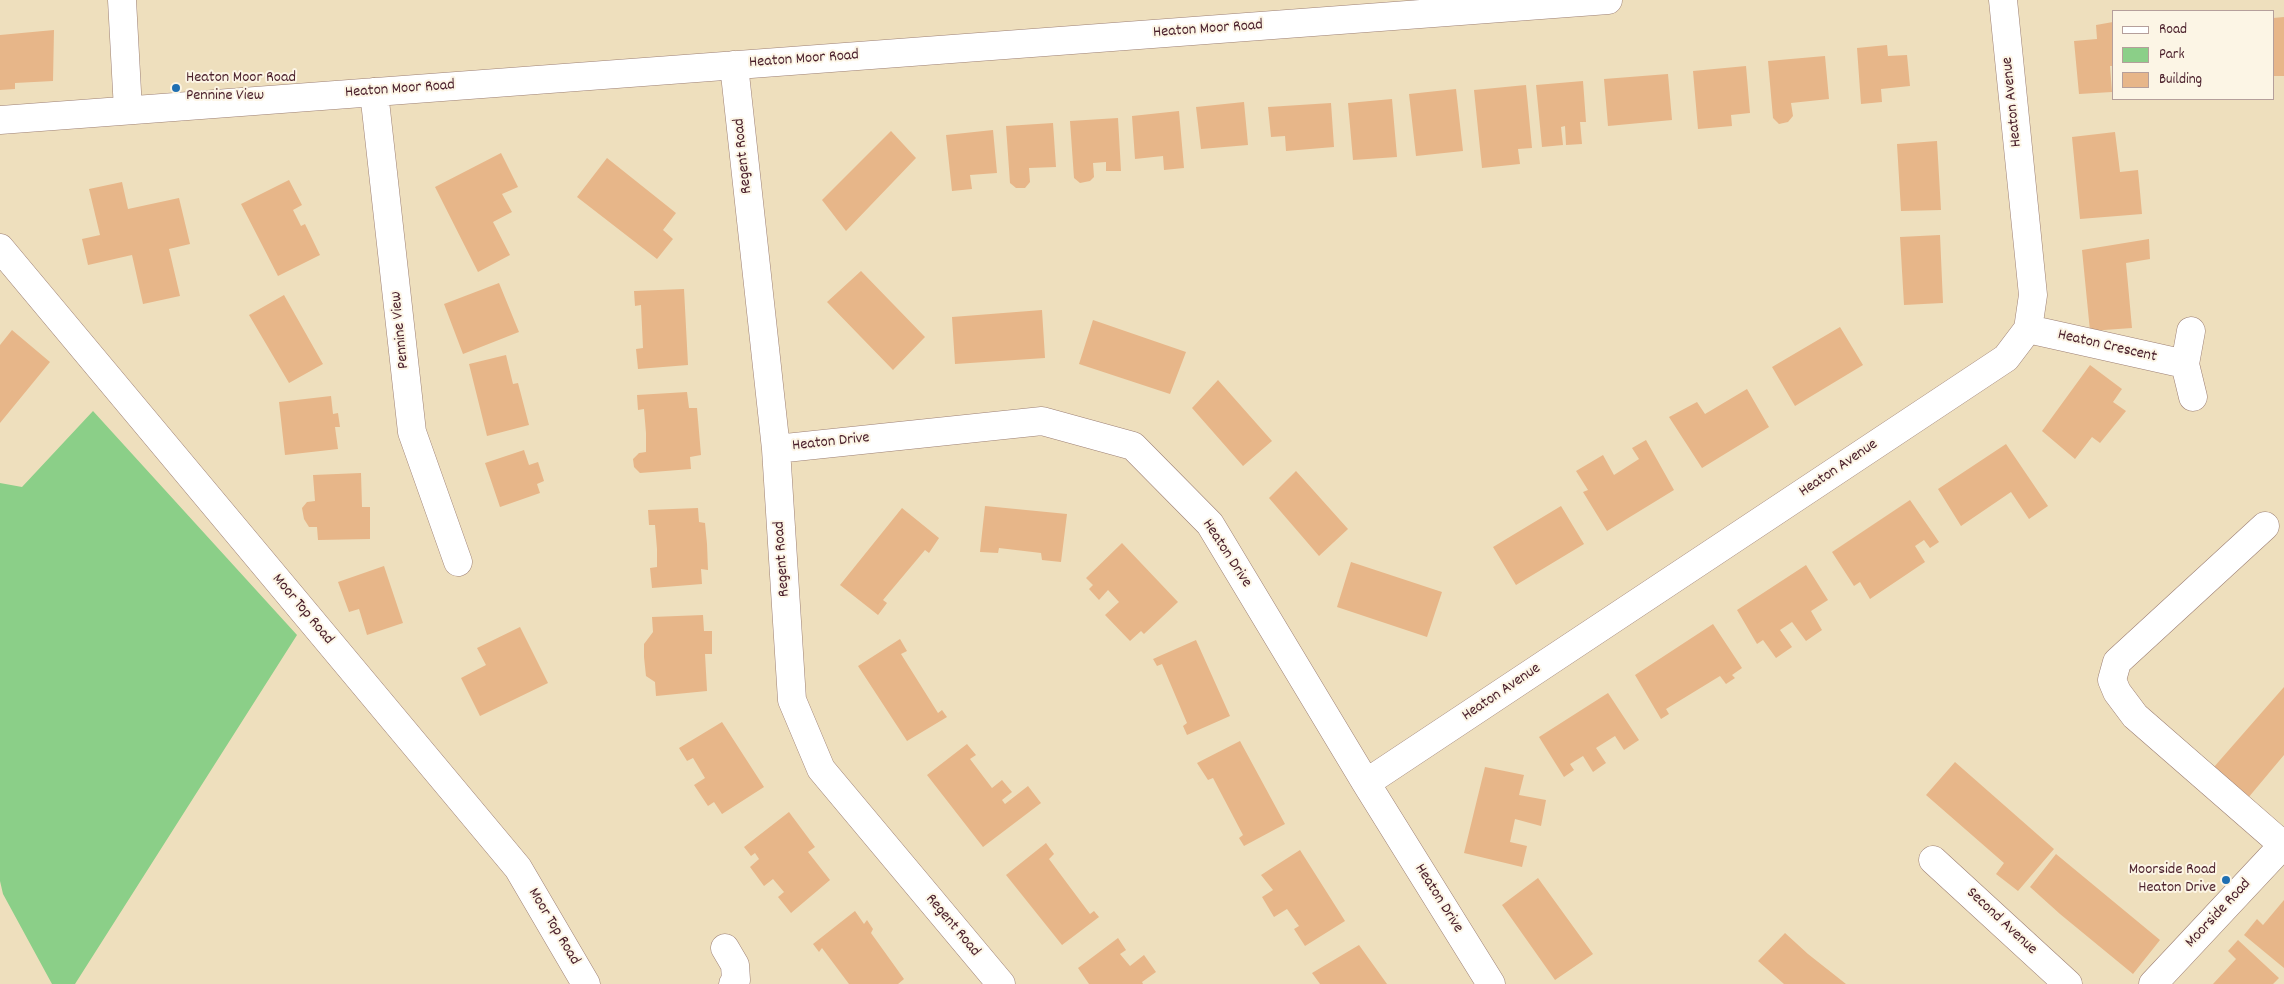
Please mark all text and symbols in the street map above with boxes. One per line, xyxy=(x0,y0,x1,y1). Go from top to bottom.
legend xyxy=(2112,10,2274,100)
street label: Heaton Moor Road xyxy=(1152,17,1264,43)
text: Road xyxy=(2159,19,2187,41)
text: Park xyxy=(2159,44,2185,66)
street label: Heaton Moor Road xyxy=(748,47,860,73)
street label: Heaton Avenue xyxy=(1999,56,2027,148)
place label: Heaton Moor Road Pennine View xyxy=(186,69,296,107)
text: Building xyxy=(2159,69,2202,91)
street label: Heaton Moor Road xyxy=(344,77,456,103)
marker: Heaton Moor Road Pennine View xyxy=(170,82,182,94)
street label: Regent Road xyxy=(730,117,758,195)
street label: Pennine View xyxy=(387,290,415,370)
street label: Heaton Crescent xyxy=(2056,326,2158,368)
street label: Heaton Drive xyxy=(791,429,871,457)
street label: Heaton Avenue xyxy=(1796,436,1882,502)
street label: Heaton Drive xyxy=(1197,516,1255,592)
street label: Regent Road xyxy=(771,521,795,597)
street label: Moor Top Road xyxy=(267,571,337,649)
street label: Heaton Avenue xyxy=(1459,660,1545,726)
street label: Heaton Drive xyxy=(1409,861,1467,937)
place label: Moorside Road Heaton Drive xyxy=(2129,861,2216,899)
marker: Moorside Road Heaton Drive xyxy=(2220,874,2232,886)
street label: Moorside Road xyxy=(2182,876,2256,952)
street label: Second Avenue xyxy=(1962,884,2040,960)
street label: Moor Top Road xyxy=(523,885,583,969)
street label: Regent Road xyxy=(920,891,984,961)

